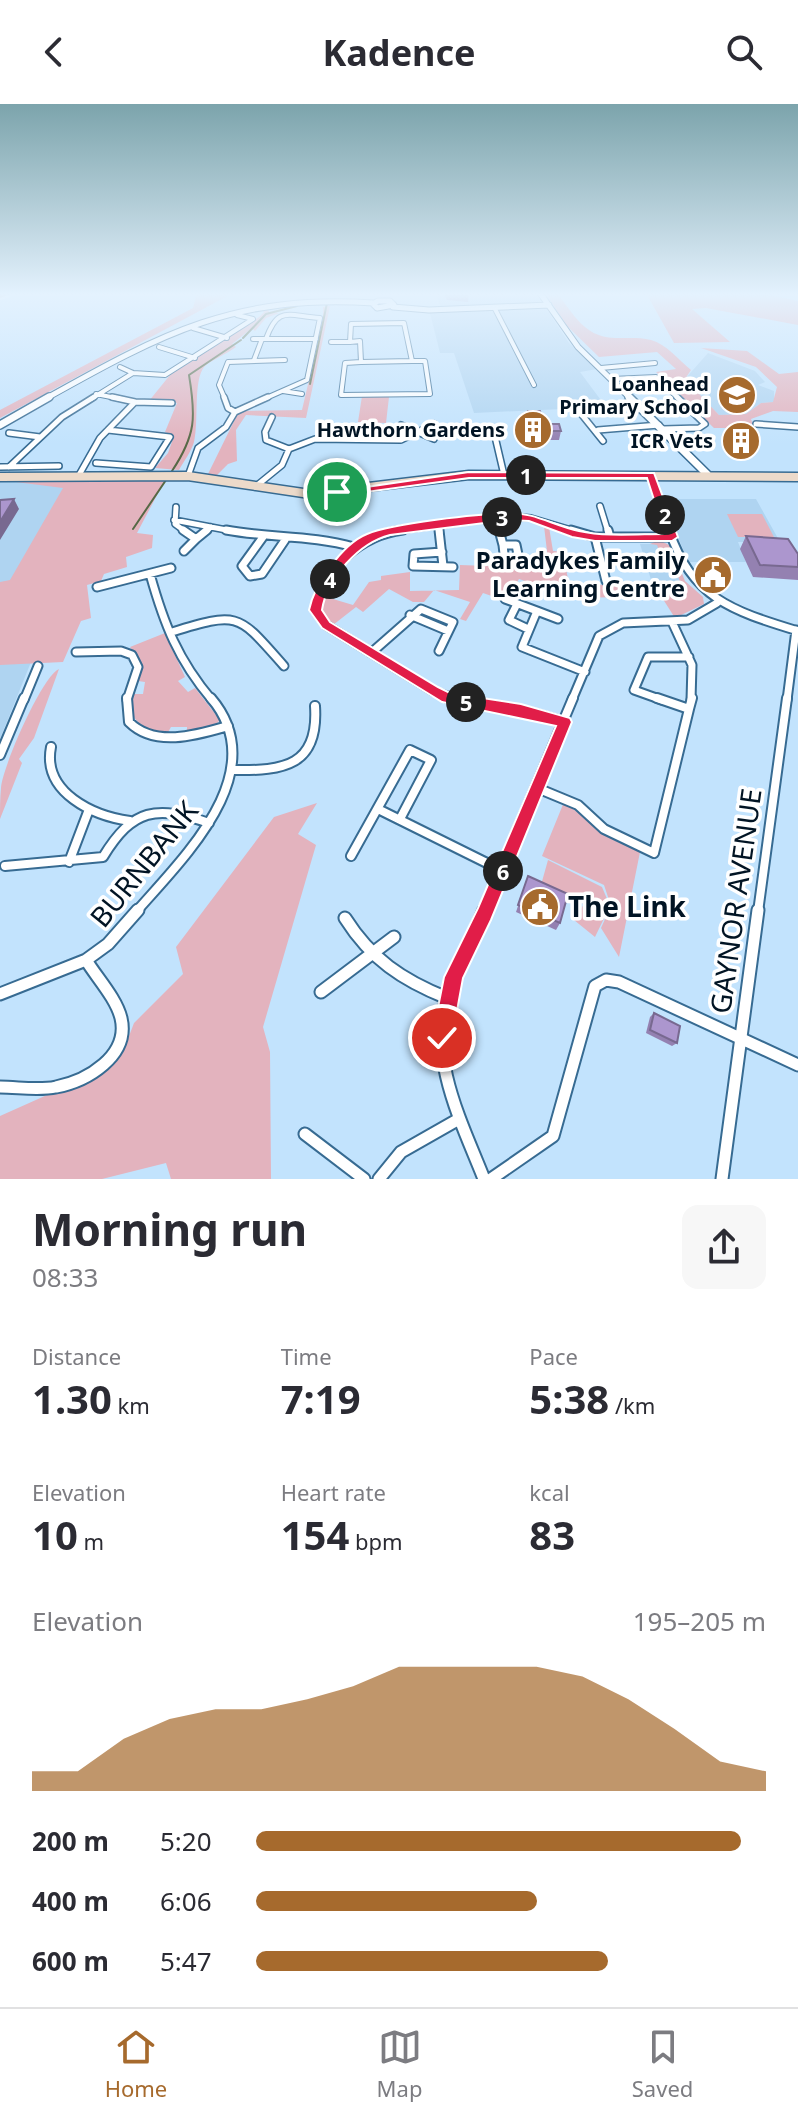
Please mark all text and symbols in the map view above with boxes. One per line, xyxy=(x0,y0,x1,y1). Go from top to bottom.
text: Kadence xyxy=(322,28,476,77)
icon: back xyxy=(32,30,76,74)
icon: search xyxy=(722,30,766,74)
place label: Loanhead Primary School xyxy=(559,370,709,420)
school or university icon: Loanhead Primary School xyxy=(716,374,758,416)
building icon: Hawthorn Gardens xyxy=(512,409,554,451)
place label: Hawthorn Gardens xyxy=(317,416,505,443)
building icon: ICR Vets xyxy=(720,420,762,462)
place label: ICR Vets xyxy=(631,427,713,454)
pin: 1 xyxy=(506,455,546,495)
pin xyxy=(303,458,371,526)
text: 1 xyxy=(520,460,532,490)
icon: arrive xyxy=(315,470,359,514)
pin: 2 xyxy=(645,495,685,535)
pin: 3 xyxy=(482,497,522,537)
text: 2 xyxy=(659,500,671,530)
text: 3 xyxy=(496,502,508,532)
place label: Paradykes Family Learning Centre xyxy=(476,543,685,604)
public building icon: Paradykes Family Learning Centre xyxy=(692,554,734,596)
pin: 4 xyxy=(310,559,350,599)
text: 4 xyxy=(324,564,336,594)
pin: 5 xyxy=(446,682,486,722)
text: 5 xyxy=(460,687,472,717)
street label: GAYNOR AVENUE xyxy=(700,786,770,1016)
street label: BURNBANK xyxy=(81,792,206,934)
pin: 6 xyxy=(483,851,523,891)
text: 6 xyxy=(497,856,509,886)
public building icon: The Link xyxy=(519,886,561,928)
place label: The Link xyxy=(568,887,687,925)
pin xyxy=(408,1004,476,1072)
icon: check xyxy=(420,1016,464,1060)
text: Morning run xyxy=(32,1199,307,1259)
button: share xyxy=(682,1205,766,1289)
text: 08:33 xyxy=(32,1259,98,1295)
text: Distance xyxy=(32,1341,121,1371)
text: Time xyxy=(281,1341,332,1371)
text: Pace xyxy=(529,1341,578,1371)
text: 1.30 xyxy=(32,1371,112,1426)
text: 7:19 xyxy=(281,1371,361,1426)
text: 5:38 xyxy=(529,1371,609,1426)
text: km xyxy=(112,1390,150,1420)
text: /km xyxy=(609,1390,655,1420)
text: Elevation xyxy=(32,1477,126,1507)
text: Heart rate xyxy=(281,1477,386,1507)
text: kcal xyxy=(529,1477,570,1507)
text: 10 xyxy=(32,1507,78,1562)
text: 154 xyxy=(281,1507,349,1562)
text: 83 xyxy=(529,1507,575,1562)
text: m xyxy=(78,1526,104,1556)
text: bpm xyxy=(349,1526,403,1556)
text: Elevation xyxy=(32,1603,143,1639)
text: 195–205 m xyxy=(633,1603,766,1639)
text: 200 m xyxy=(32,1823,109,1859)
text: 5:20 xyxy=(160,1823,212,1859)
text: 400 m xyxy=(32,1883,109,1919)
text: 6:06 xyxy=(160,1883,212,1919)
text: 600 m xyxy=(32,1943,109,1979)
text: 5:47 xyxy=(160,1943,212,1979)
tab: Home xyxy=(105,2025,167,2103)
tab: Map xyxy=(377,2025,422,2103)
tab: Saved xyxy=(632,2025,693,2103)

